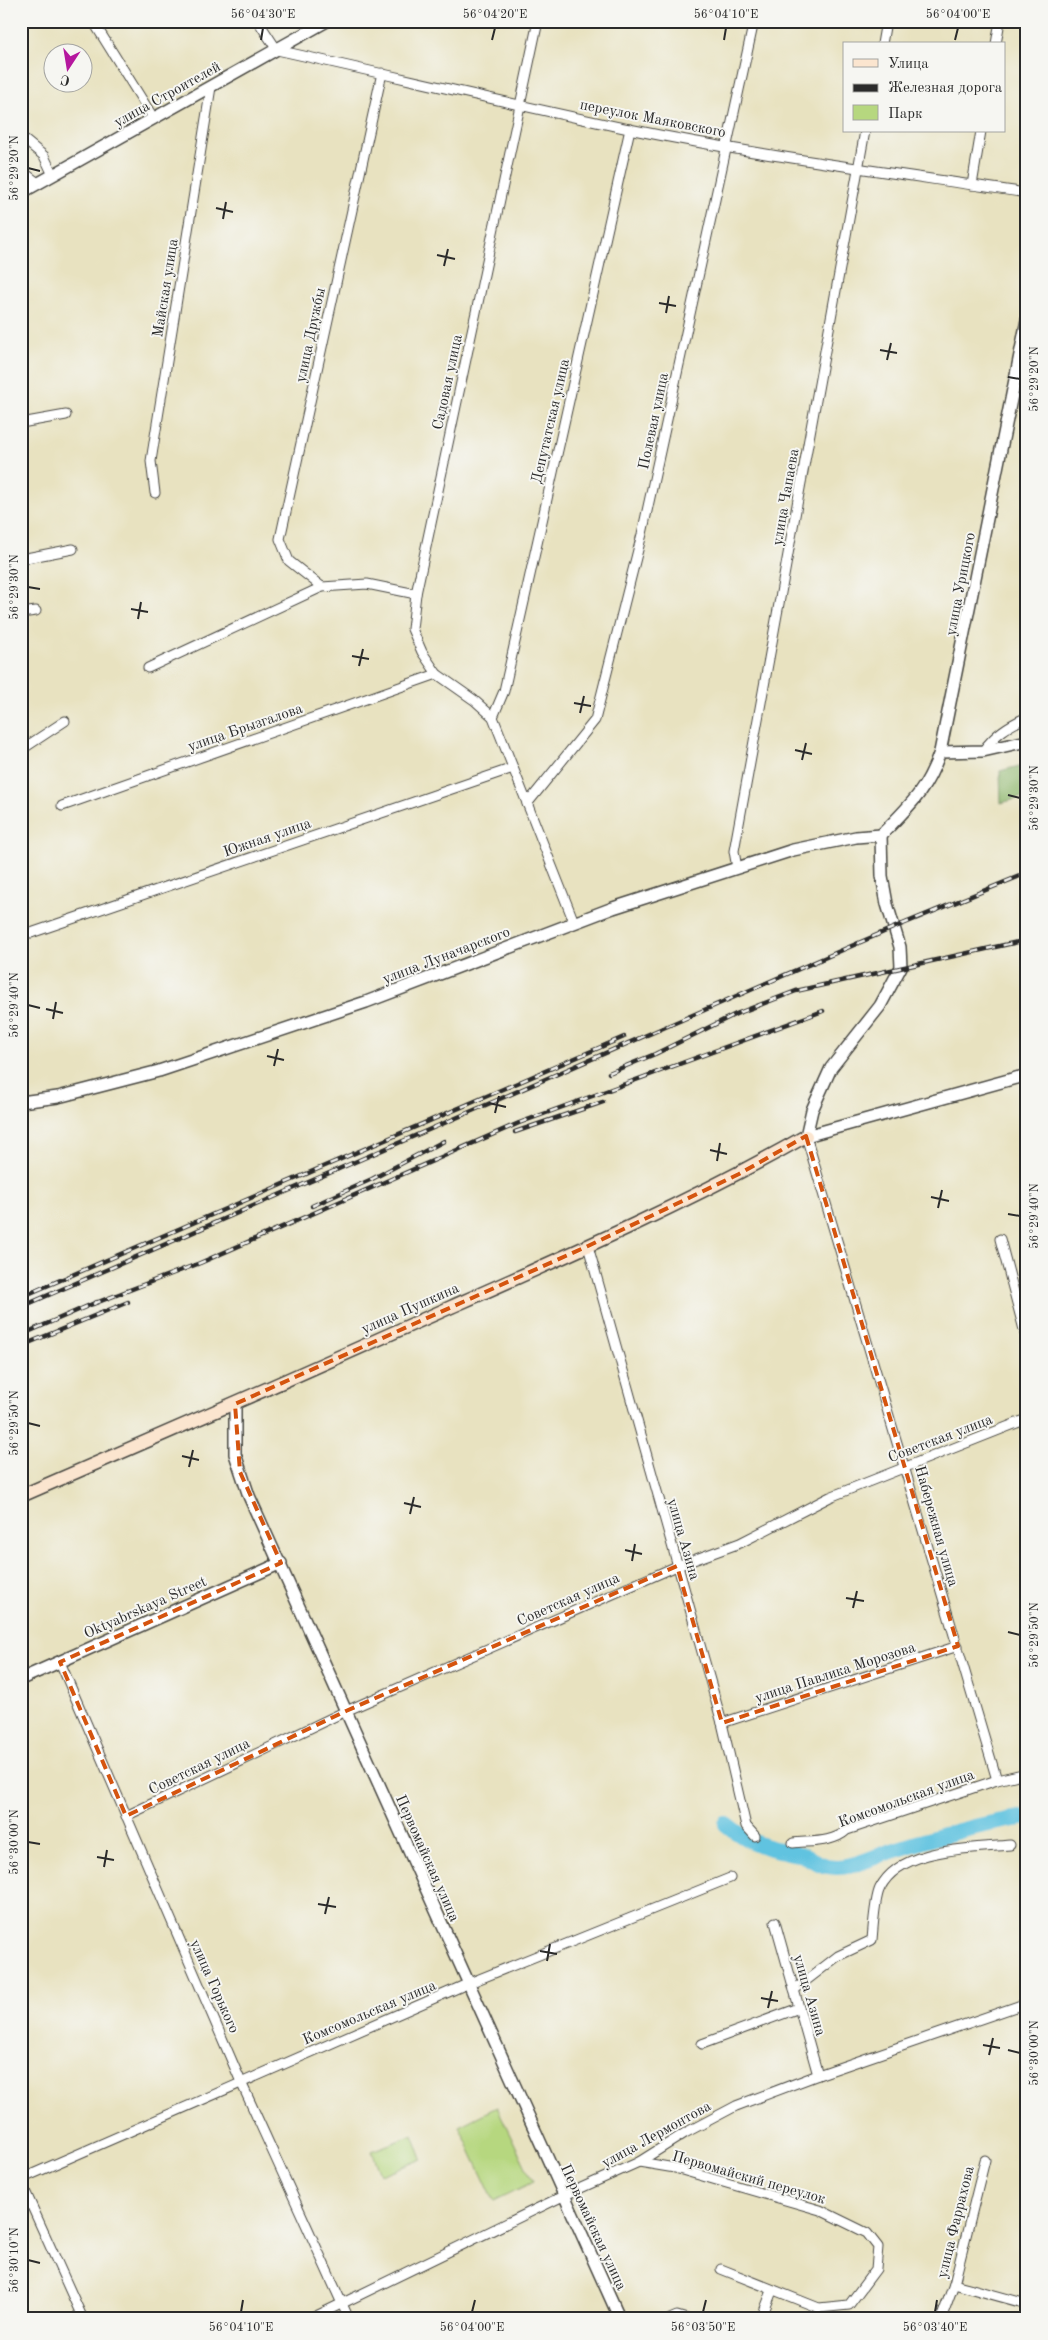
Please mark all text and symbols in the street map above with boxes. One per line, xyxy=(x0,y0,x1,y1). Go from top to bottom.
text: 56°04'30"E xyxy=(231,8,295,21)
text: 56°04'20"E xyxy=(463,8,527,21)
text: 56°04'10"E xyxy=(694,8,758,21)
text: 56°04'00"E xyxy=(926,8,990,21)
north arrow xyxy=(42,42,92,92)
legend xyxy=(843,42,1006,132)
text: Улица xyxy=(888,57,929,72)
street label: улица Строителей xyxy=(112,60,224,131)
text: С xyxy=(60,72,71,88)
text: Железная дорога xyxy=(888,81,1003,96)
street label: переулок Маяковского xyxy=(578,98,727,141)
text: Парк xyxy=(888,107,923,122)
text: 56°29'20"N xyxy=(8,135,21,201)
street label: Майская улица xyxy=(151,237,182,339)
street label: улица Дружбы xyxy=(294,286,329,384)
street label: Садовая улица xyxy=(431,333,466,431)
text: 56°29'20"N xyxy=(1028,346,1041,412)
street label: Депутатская улица xyxy=(530,357,573,485)
street label: Полевая улица xyxy=(637,371,672,471)
street label: улица Чапаева xyxy=(771,447,802,547)
street label: улица Урицкого xyxy=(944,531,979,637)
text: 56°29'30"N xyxy=(8,554,21,620)
street label: улица Брызгалова xyxy=(186,702,305,755)
text: 56°29'30"N xyxy=(1028,765,1041,831)
street label: Южная улица xyxy=(222,816,314,860)
street label: улица Луначарского xyxy=(381,925,512,988)
text: 56°29'40"N xyxy=(8,972,21,1038)
text: 56°29'40"N xyxy=(1028,1183,1041,1249)
street label: улица Пушкина xyxy=(360,1281,462,1338)
text: 56°29'50"N xyxy=(8,1390,21,1456)
street label: Советская улица xyxy=(886,1412,995,1466)
street label: Набережная улица xyxy=(911,1464,960,1589)
street label: улица Азина xyxy=(664,1497,702,1583)
street label: Советская улица xyxy=(515,1571,623,1630)
street label: Oktyabrskaya Street xyxy=(82,1575,209,1642)
text: 56°29'50"N xyxy=(1028,1602,1041,1668)
street label: улица Павлика Морозова xyxy=(753,1640,918,1706)
street label: Советская улица xyxy=(147,1736,253,1798)
street label: Комсомольская улица xyxy=(837,1768,977,1831)
street label: Первомайская улица xyxy=(392,1793,462,1925)
text: 56°30'00"N xyxy=(8,1809,21,1875)
street label: улица Горького xyxy=(186,1937,241,2036)
street label: улица Азина xyxy=(790,1953,828,2039)
street label: Комсомольская улица xyxy=(301,1978,439,2048)
text: 56°30'00"N xyxy=(1028,2020,1041,2086)
street label: улица Лермонтова xyxy=(600,2099,714,2172)
street label: Первомайский переулок xyxy=(670,2149,828,2208)
street label: Первомайская улица xyxy=(557,2162,629,2293)
street label: улица Фаррахова xyxy=(935,2164,978,2280)
text: 56°30'10"N xyxy=(8,2227,21,2293)
text: 56°04'10"E xyxy=(209,2321,273,2334)
text: 56°04'00"E xyxy=(440,2321,504,2334)
text: 56°03'50"E xyxy=(671,2321,735,2334)
text: 56°03'40"E xyxy=(903,2321,967,2334)

